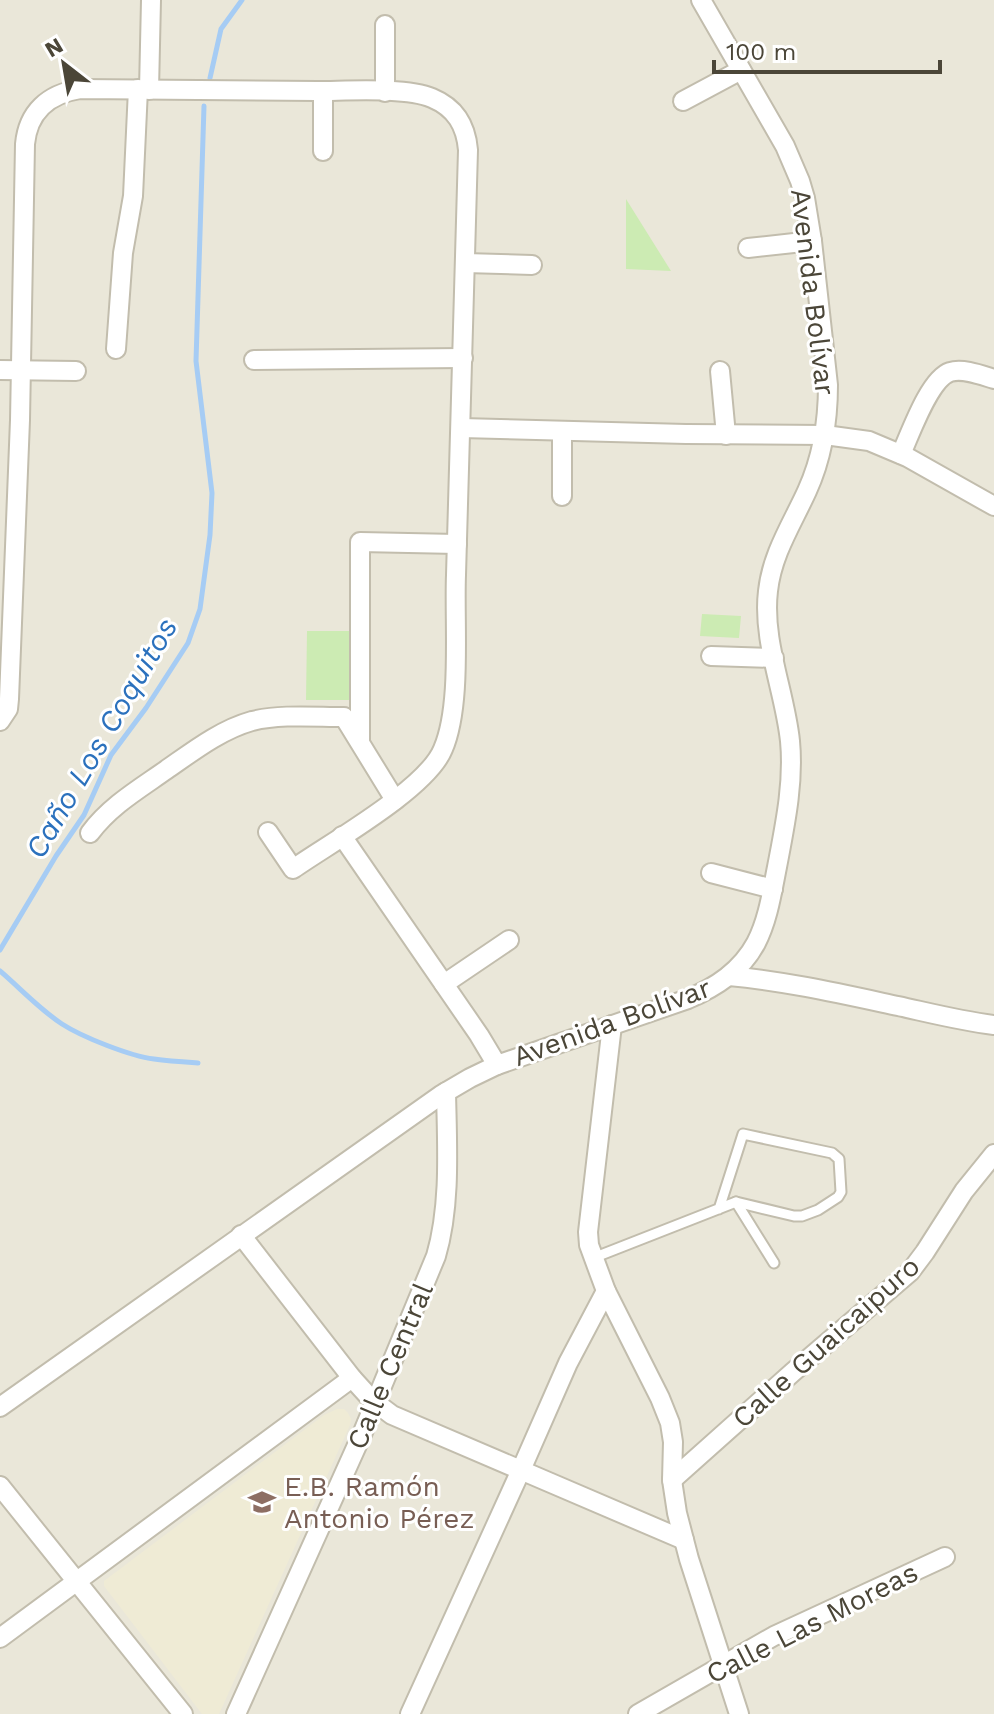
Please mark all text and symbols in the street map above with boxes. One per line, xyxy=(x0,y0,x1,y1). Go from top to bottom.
north arrow xyxy=(24,24,104,104)
scale bar xyxy=(714,24,940,74)
text: N xyxy=(41,32,67,62)
text: 100 m xyxy=(726,38,796,66)
street label: Avenida Bolívar xyxy=(784,187,842,397)
water label: Caño Los Coquitos xyxy=(18,611,184,865)
street label: Avenida Bolívar xyxy=(509,971,715,1073)
street label: Calle Guaicaipuro xyxy=(726,1249,926,1435)
street label: Calle Central xyxy=(340,1277,440,1454)
place label: E.B. Ramón Antonio Pérez xyxy=(284,1470,474,1535)
school or university icon: E.B. Ramón Antonio Pérez xyxy=(247,1487,277,1517)
street label: Calle Las Moreas xyxy=(701,1555,923,1691)

